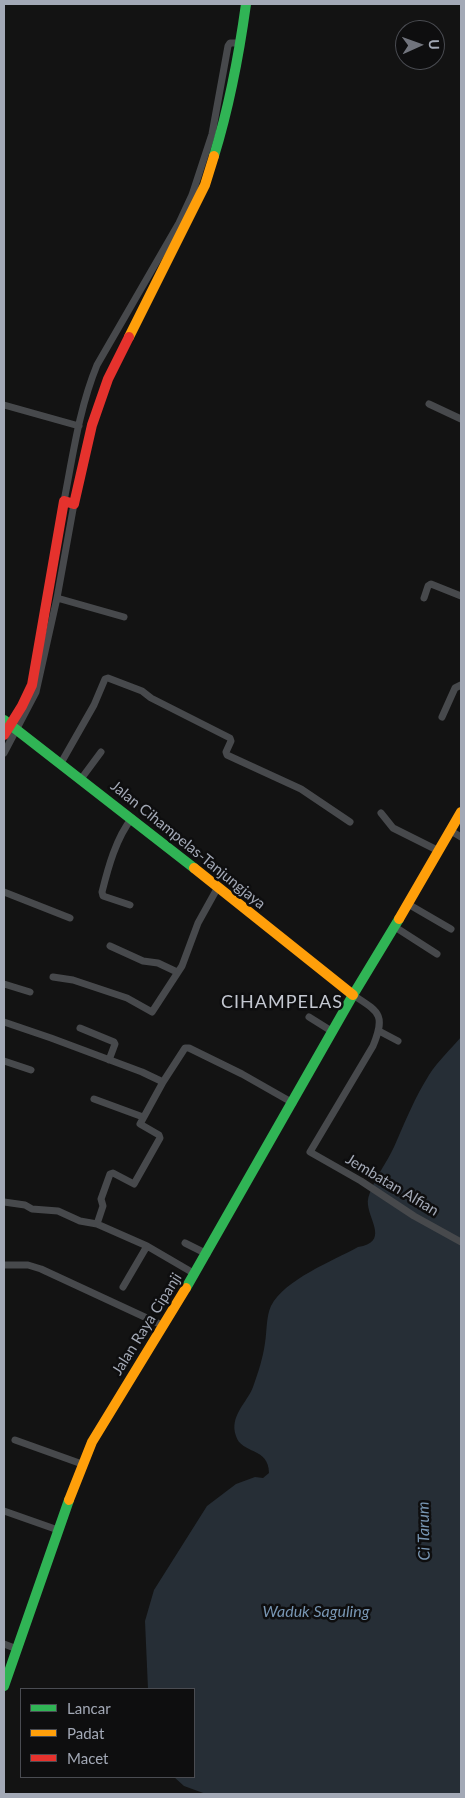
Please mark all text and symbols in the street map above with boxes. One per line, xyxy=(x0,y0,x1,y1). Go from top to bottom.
north arrow xyxy=(395,20,445,70)
text: U xyxy=(426,39,443,50)
street label: Jalan Cihampelas-Tanjungjaya xyxy=(107,777,269,913)
district label: CIHAMPELAS xyxy=(220,991,344,1013)
street label: Jembatan Alfian xyxy=(342,1150,442,1220)
street label: Jalan Raya Cipanji xyxy=(108,1270,186,1378)
water label: Ci Tarum xyxy=(414,1501,434,1561)
water label: Waduk Saguling xyxy=(263,1602,369,1622)
legend xyxy=(20,1688,195,1778)
text: Lancar xyxy=(67,1699,111,1717)
text: Padat xyxy=(67,1724,104,1742)
text: Macet xyxy=(67,1749,108,1767)

